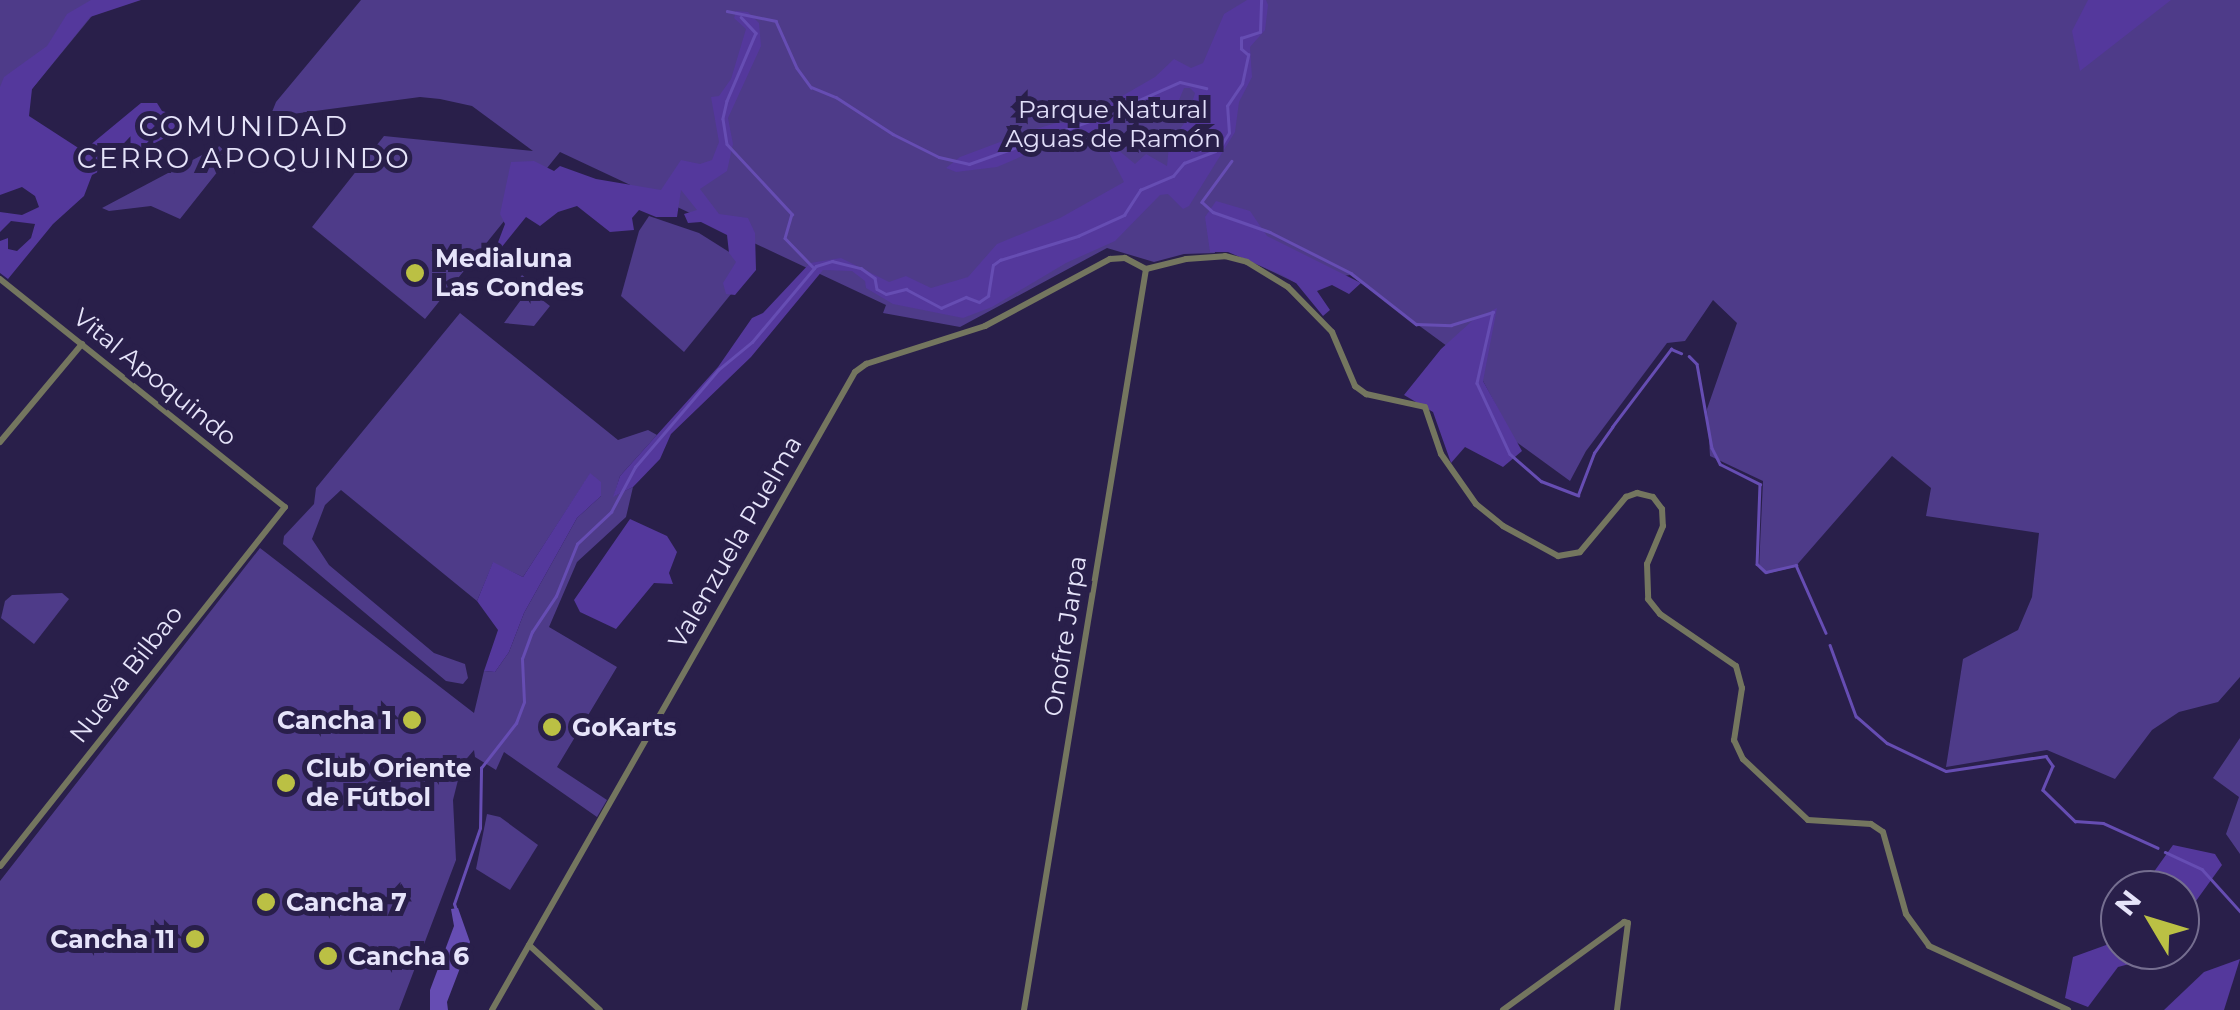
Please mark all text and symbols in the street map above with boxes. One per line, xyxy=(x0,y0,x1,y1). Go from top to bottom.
park label: Parque Natural Aguas de Ramón xyxy=(1005,95,1221,154)
district label: COMUNIDAD CERRO APOQUINDO xyxy=(77,109,411,175)
place label: Medialuna Las Condes xyxy=(435,244,584,303)
marker: Medialuna Las Condes xyxy=(404,262,426,284)
street label: Vital Apoquindo xyxy=(67,302,243,452)
street label: Valenzuela Puelma xyxy=(662,431,808,653)
street label: Onofre Jarpa xyxy=(1038,554,1092,718)
street label: Nueva Bilbao xyxy=(63,599,189,749)
place label: Cancha 1 xyxy=(277,705,392,735)
marker: Cancha 1 xyxy=(401,709,423,731)
place label: GoKarts xyxy=(572,712,677,742)
marker: GoKarts xyxy=(541,716,563,738)
place label: Club Oriente de Fútbol xyxy=(306,754,472,813)
marker: Club Oriente de Fútbol xyxy=(275,772,297,794)
north arrow xyxy=(2100,870,2200,970)
text: N xyxy=(2108,883,2148,922)
place label: Cancha 7 xyxy=(286,887,407,917)
marker: Cancha 7 xyxy=(255,891,277,913)
place label: Cancha 11 xyxy=(50,924,175,954)
marker: Cancha 11 xyxy=(184,928,206,950)
place label: Cancha 6 xyxy=(348,941,469,971)
marker: Cancha 6 xyxy=(317,945,339,967)

